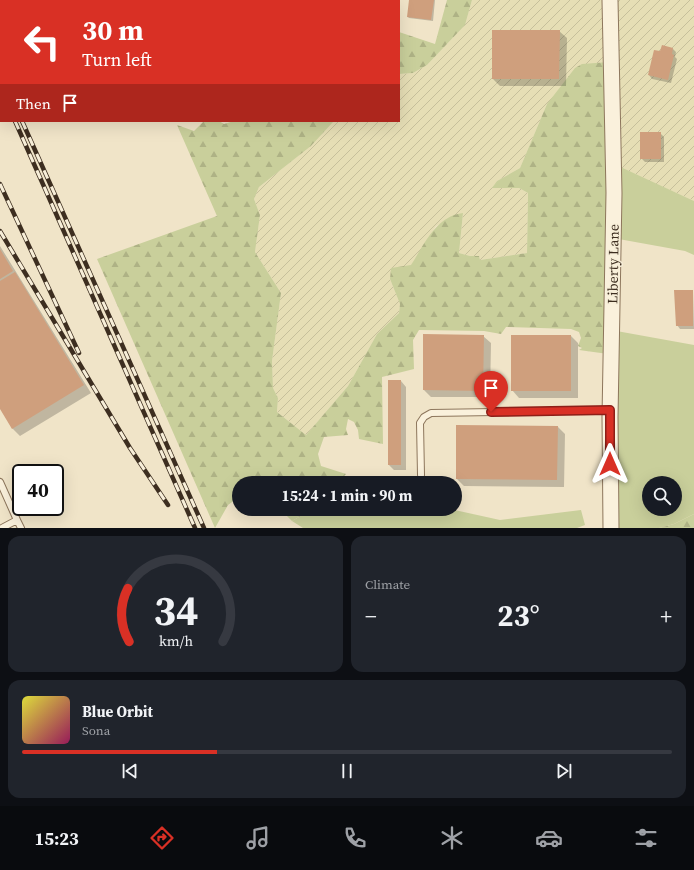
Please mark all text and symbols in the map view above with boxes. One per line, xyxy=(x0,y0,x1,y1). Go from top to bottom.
text: 30 m xyxy=(82,11,144,49)
icon: left xyxy=(16,16,68,68)
text: Turn left xyxy=(82,47,152,72)
icon: arrive xyxy=(59,92,81,114)
text: Then xyxy=(16,93,51,114)
street label: Liberty Lane xyxy=(602,224,624,304)
pin xyxy=(474,371,508,412)
icon: arrive xyxy=(480,377,502,399)
position arrow xyxy=(589,443,631,485)
speed limit sign: 40 xyxy=(12,464,64,516)
map controls xyxy=(642,476,682,516)
button: search xyxy=(642,476,682,516)
text: 15:24 · 1 min · 90 m xyxy=(282,485,412,506)
text: Climate xyxy=(365,576,410,593)
text: 34 xyxy=(153,582,198,639)
text: 23° xyxy=(497,595,540,636)
text: − xyxy=(365,601,377,631)
text: + xyxy=(660,601,672,631)
text: km/h xyxy=(159,631,193,651)
text: Blue Orbit xyxy=(82,701,153,722)
text: Sona xyxy=(82,722,110,739)
icon: previous xyxy=(119,760,141,782)
icon: pause xyxy=(336,760,358,782)
icon: next xyxy=(553,760,575,782)
icon: directions xyxy=(148,824,176,852)
icon: music xyxy=(244,824,272,852)
icon: phone xyxy=(341,824,369,852)
icon: climate xyxy=(438,824,466,852)
icon: car xyxy=(535,824,563,852)
icon: filters xyxy=(632,824,660,852)
text: 15:23 xyxy=(34,826,79,851)

